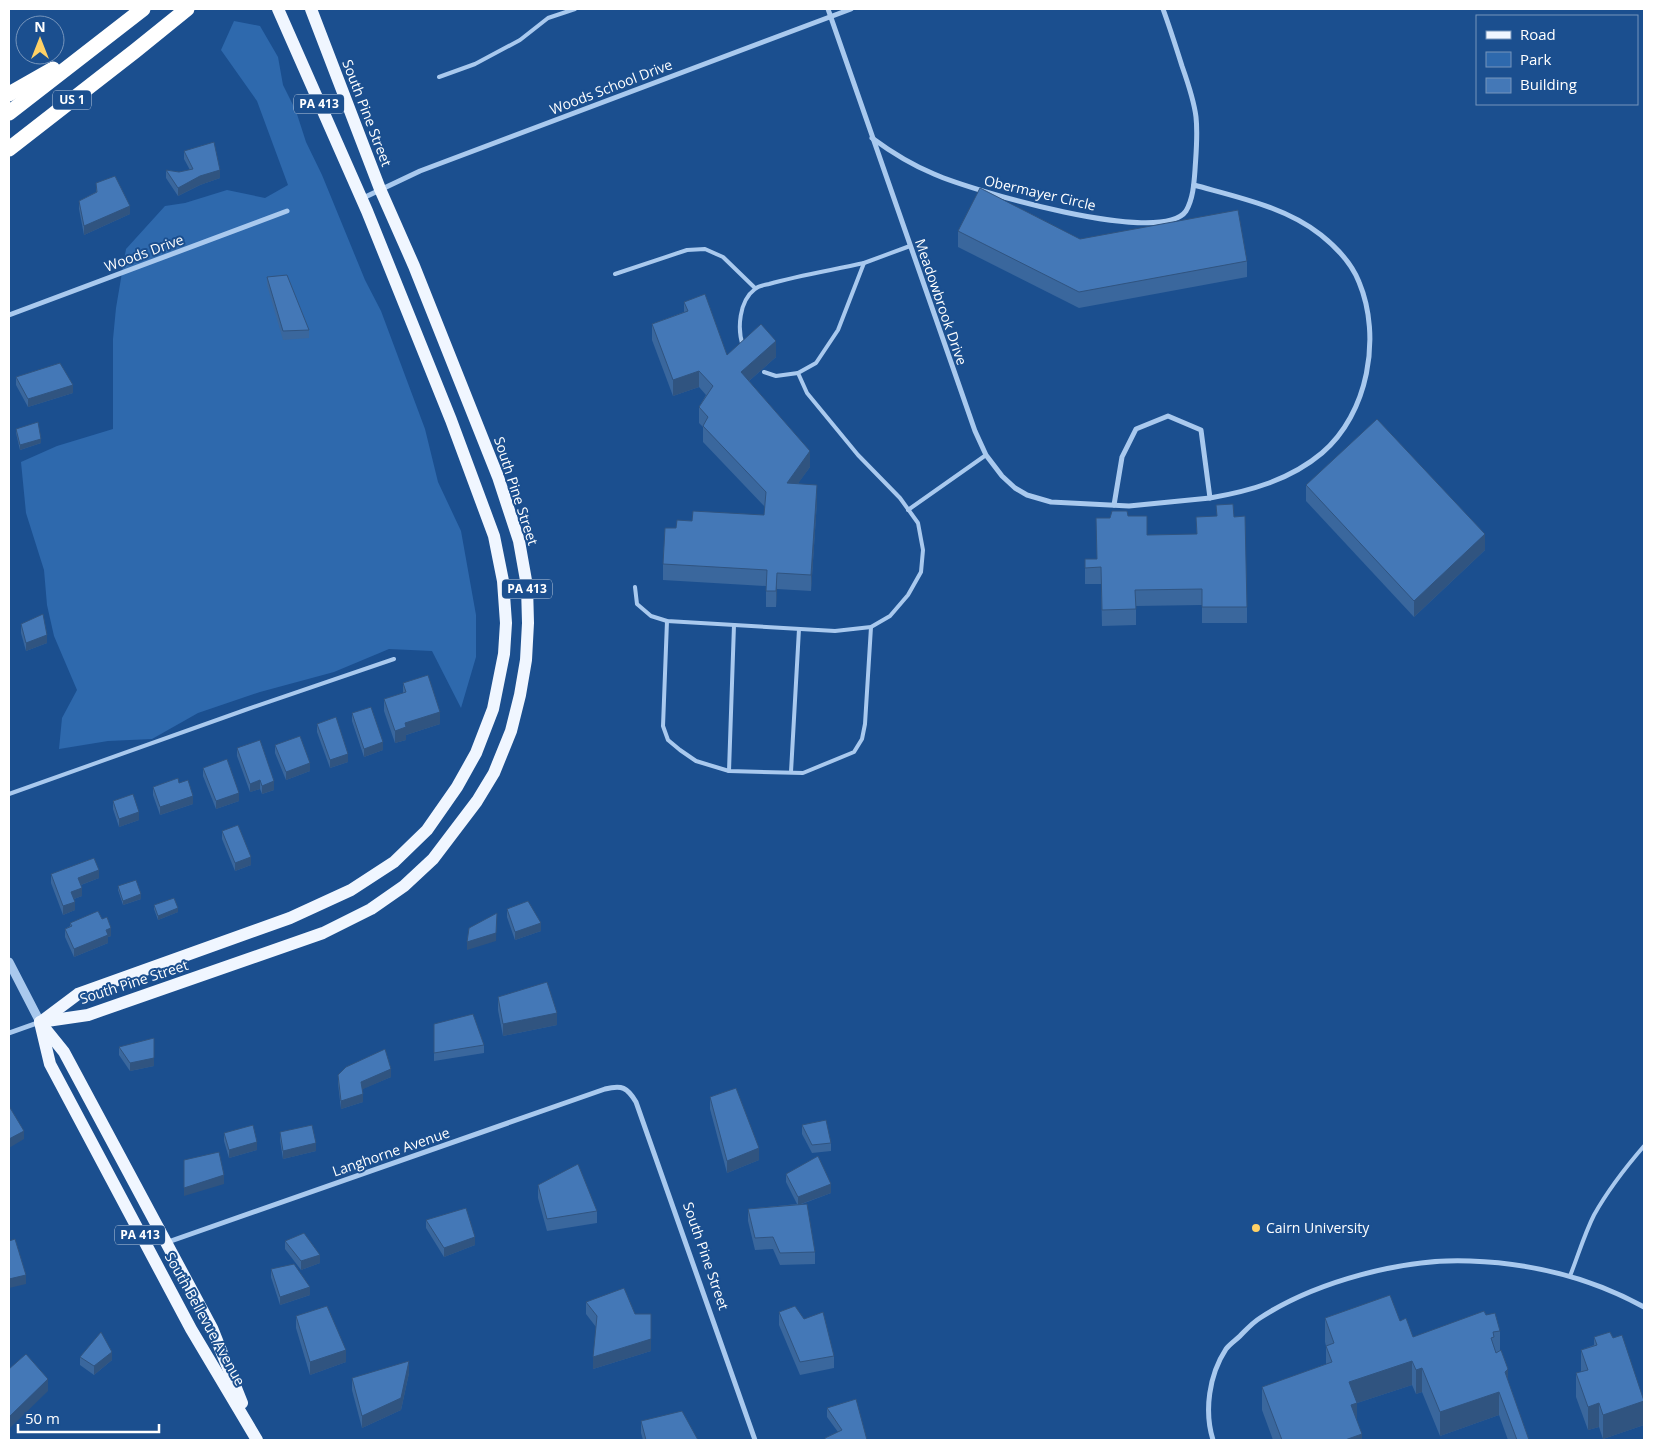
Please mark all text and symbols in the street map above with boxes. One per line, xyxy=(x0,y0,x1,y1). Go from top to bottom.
north arrow xyxy=(15,15,65,65)
legend xyxy=(1476,15,1638,105)
text: N xyxy=(34,17,46,36)
text: Road xyxy=(1520,24,1556,44)
text: Park xyxy=(1520,49,1551,69)
street label: Woods School Drive xyxy=(547,54,675,119)
street label: South Pine Street xyxy=(338,57,397,169)
text: Building xyxy=(1520,74,1577,94)
road number: US 1 xyxy=(53,90,91,110)
road number: PA 413 xyxy=(294,95,344,114)
street label: Obermayer Circle xyxy=(982,170,1098,215)
street label: Woods Drive xyxy=(102,229,186,276)
street label: Meadowbrook Drive xyxy=(911,236,972,368)
street label: South Pine Street xyxy=(490,434,543,548)
road number: PA 413 xyxy=(502,580,552,598)
street label: South Pine Street xyxy=(77,955,191,1008)
street label: Langhorne Avenue xyxy=(330,1123,452,1181)
street label: South Pine Street xyxy=(679,1199,734,1312)
place label: Cairn University xyxy=(1266,1218,1370,1237)
marker: Cairn University xyxy=(1250,1222,1262,1234)
road number: PA 413 xyxy=(115,1226,165,1244)
street label: South Bellevue Avenue xyxy=(161,1249,250,1389)
scale bar xyxy=(18,1402,159,1434)
text: 50 m xyxy=(25,1408,60,1428)

